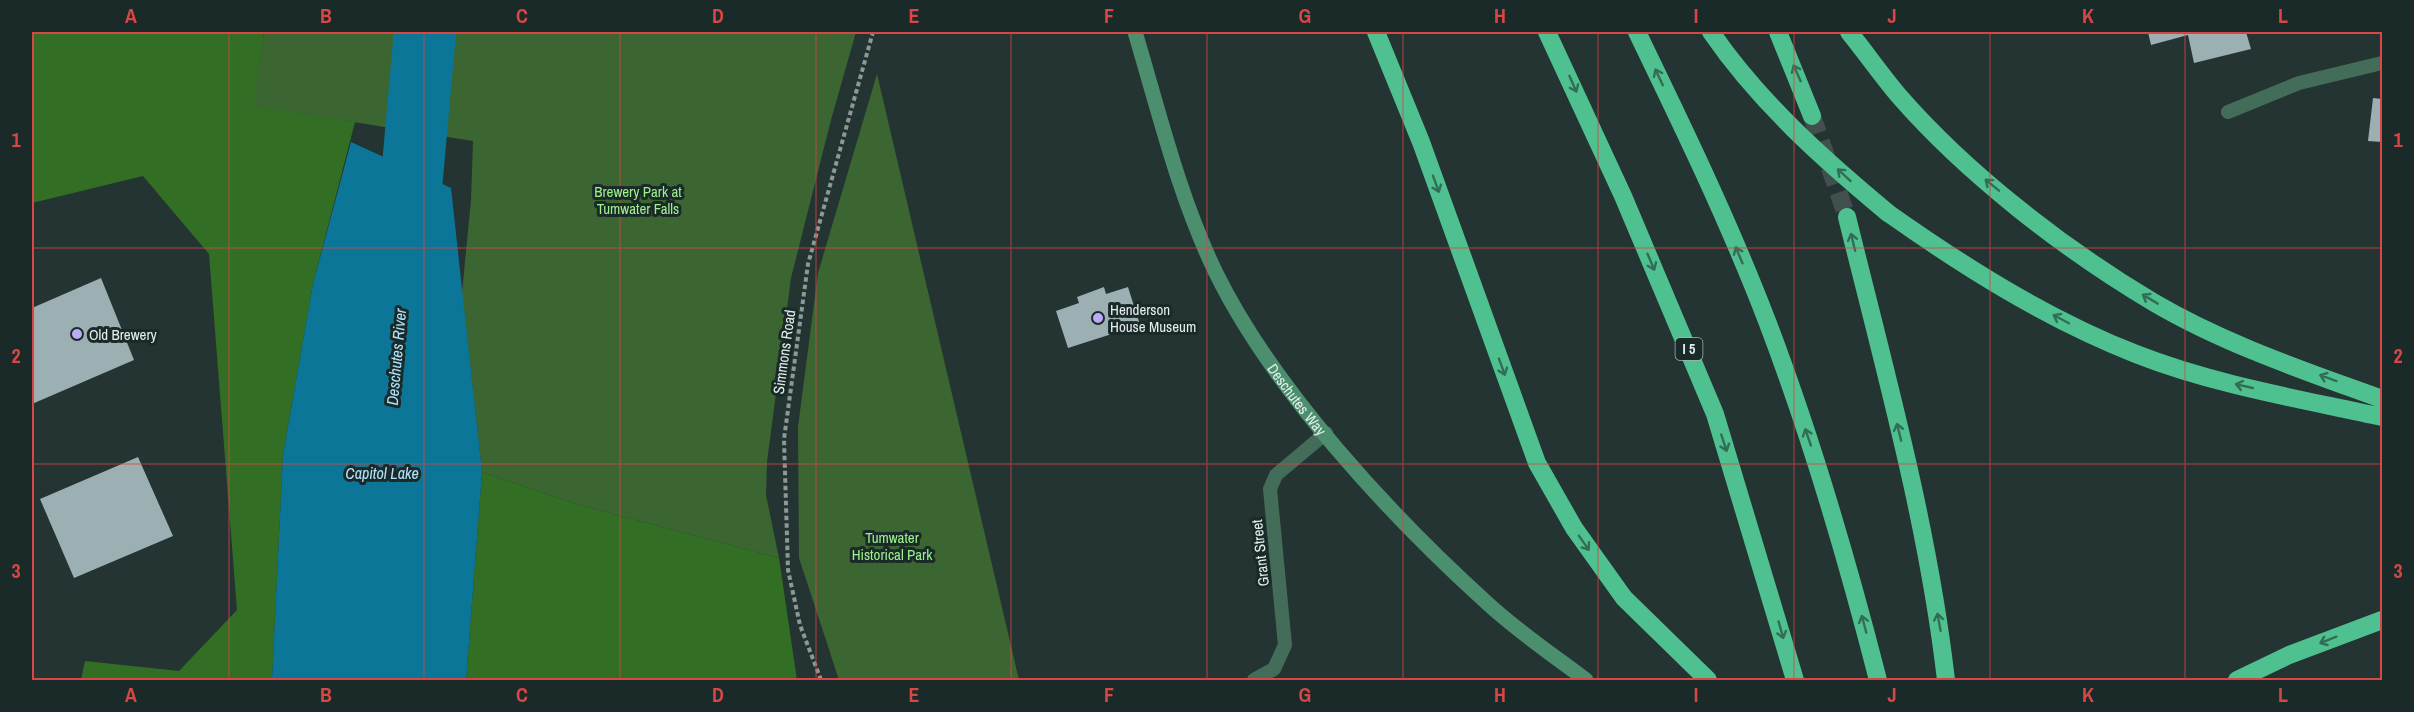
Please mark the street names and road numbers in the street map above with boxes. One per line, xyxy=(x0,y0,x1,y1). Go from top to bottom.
street label: Simmons Road xyxy=(768,309,800,395)
road number: I 5 xyxy=(1676,338,1702,360)
street label: Deschutes Way xyxy=(1263,359,1332,440)
street label: Grant Street xyxy=(1246,518,1274,587)

